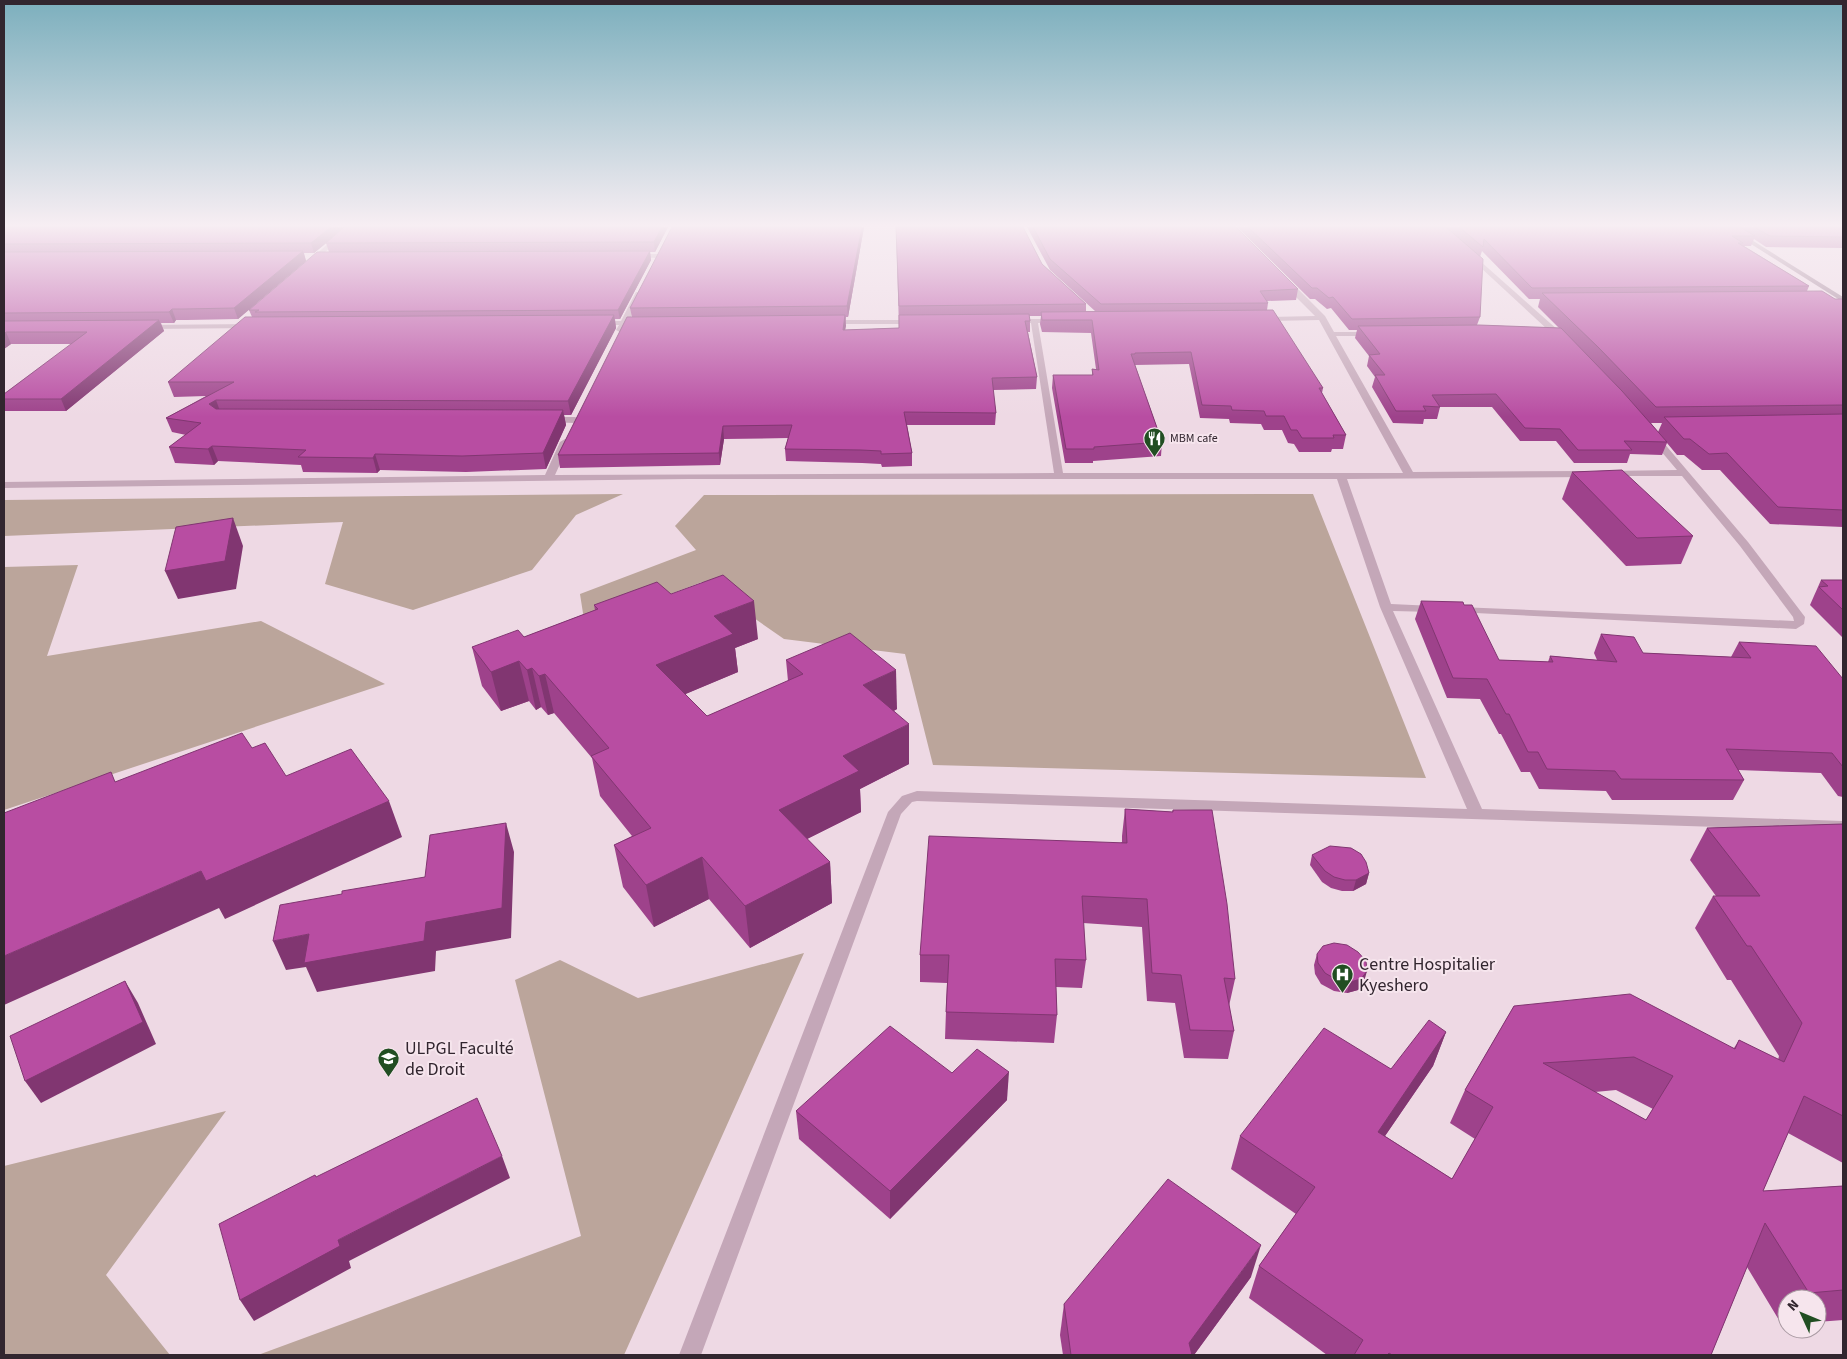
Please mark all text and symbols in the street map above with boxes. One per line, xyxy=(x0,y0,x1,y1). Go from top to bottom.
restaurant icon: MBM cafe xyxy=(1142,426,1166,457)
place label: MBM cafe xyxy=(1170,430,1218,447)
place label: Centre Hospitalier Kyeshero xyxy=(1359,952,1496,998)
hospital icon: Centre Hospitalier Kyeshero xyxy=(1331,962,1355,993)
place label: ULPGL Faculté de Droit xyxy=(405,1036,514,1082)
school or university icon: ULPGL Faculté de Droit xyxy=(377,1046,401,1077)
north arrow xyxy=(1777,1289,1827,1339)
text: N xyxy=(1783,1295,1804,1316)

